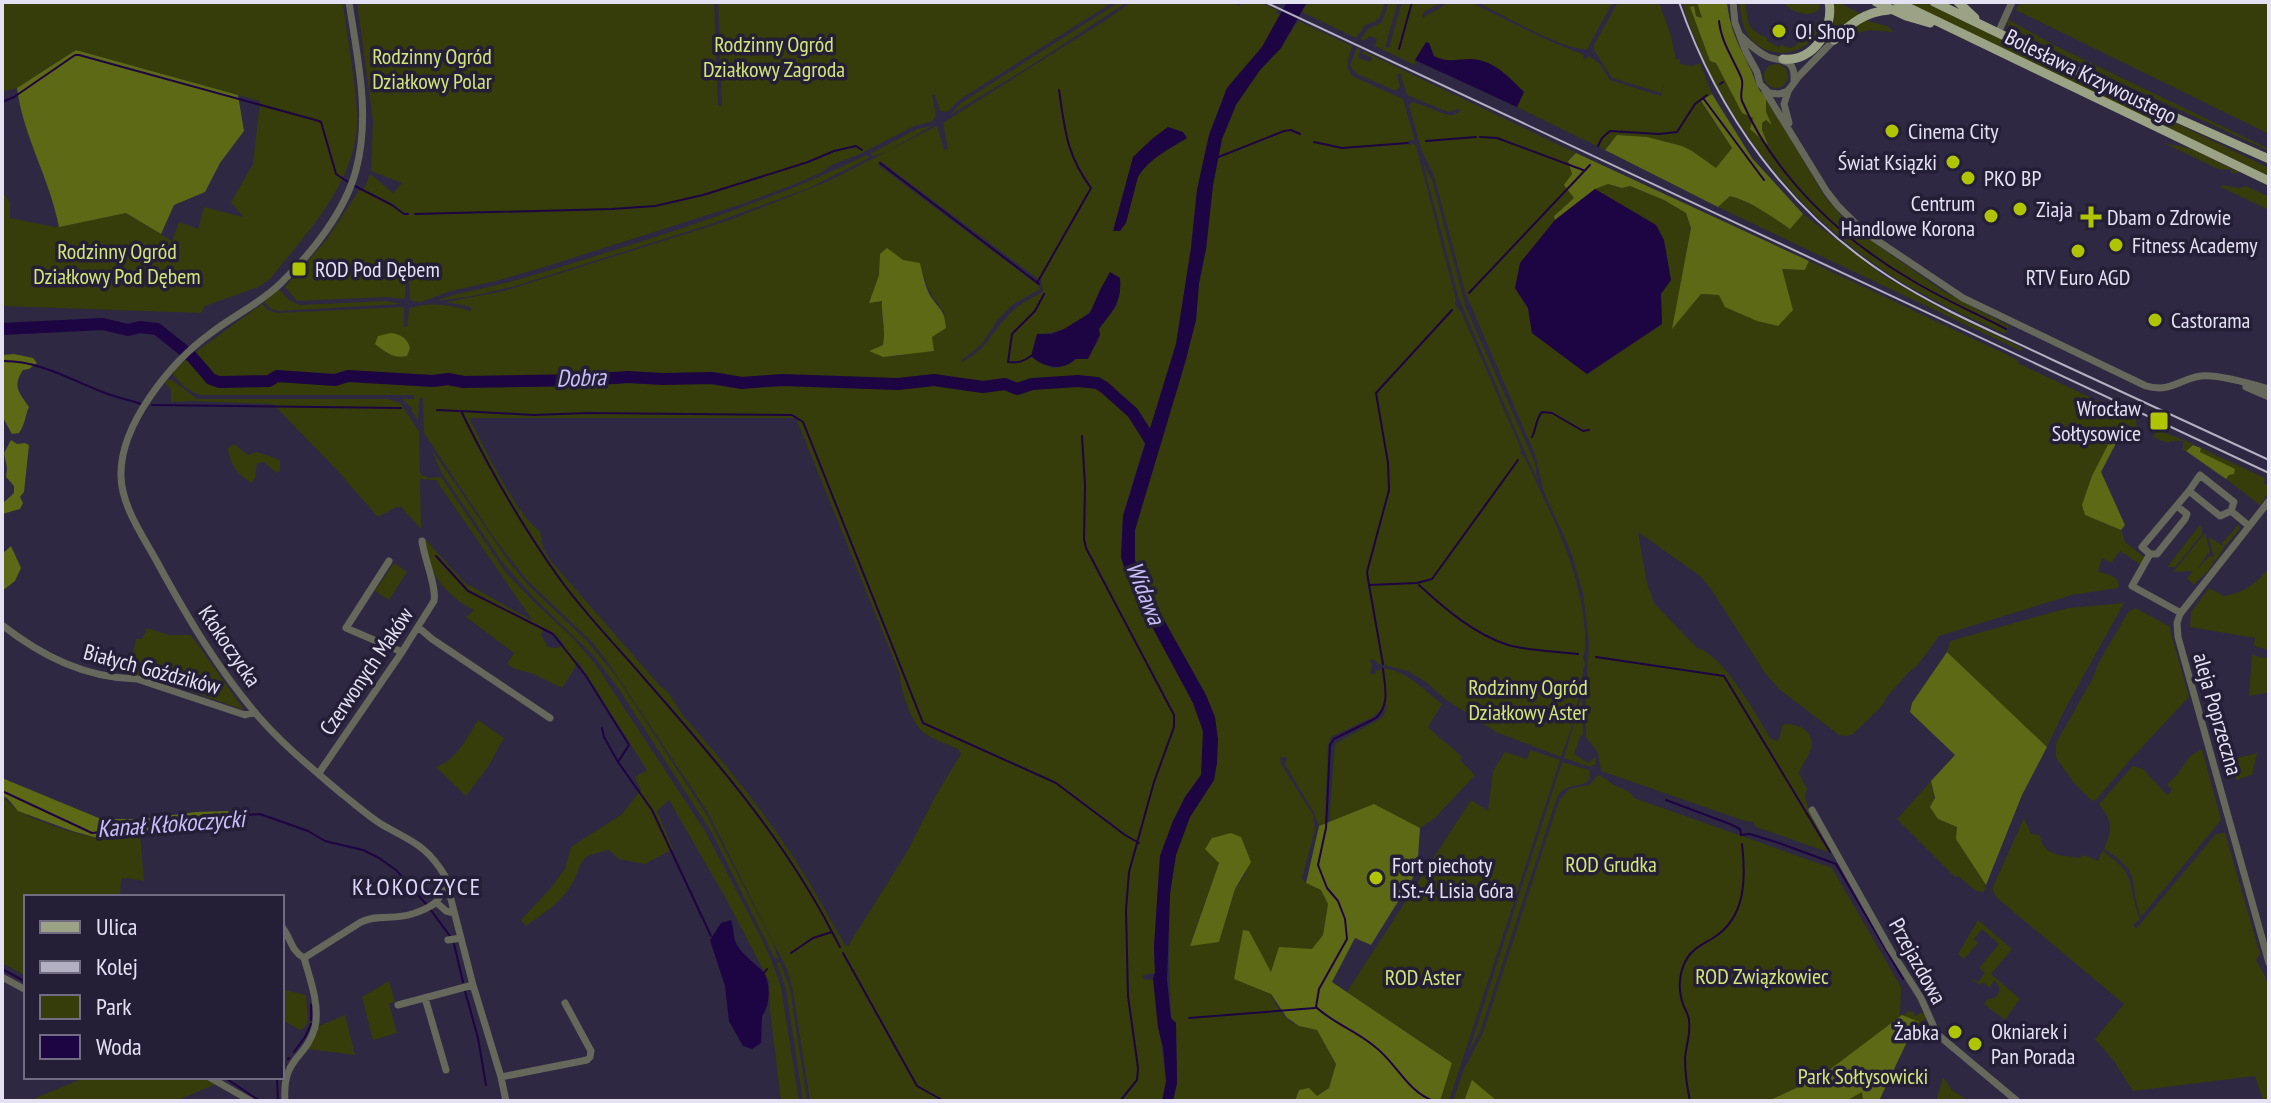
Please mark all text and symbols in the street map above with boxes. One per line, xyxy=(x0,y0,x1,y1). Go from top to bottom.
place label: O! Shop xyxy=(1795,17,1855,45)
marker: O! Shop xyxy=(1770,22,1788,40)
street label: Bolesława Krzywoustego xyxy=(2001,22,2181,130)
park label: Rodzinny Ogród Działkowy Zagroda xyxy=(703,30,845,83)
park label: Rodzinny Ogród Działkowy Polar xyxy=(372,42,492,95)
place label: Cinema City xyxy=(1908,117,1999,145)
marker: Cinema City xyxy=(1883,122,1901,140)
place label: Świat Ksiązki xyxy=(1838,148,1937,176)
marker: Świat Ksiązki xyxy=(1944,153,1962,171)
place label: PKO BP xyxy=(1984,164,2041,192)
marker: PKO BP xyxy=(1959,169,1977,187)
place label: Centrum Handlowe Korona xyxy=(1841,189,1975,242)
place label: Ziaja xyxy=(2036,195,2073,223)
marker: Ziaja xyxy=(2011,200,2029,218)
place label: Dbam o Zdrowie xyxy=(2107,203,2231,231)
marker: Centrum Handlowe Korona xyxy=(1982,207,2000,225)
marker: Dbam o Zdrowie xyxy=(2082,208,2100,226)
place label: Fitness Academy xyxy=(2132,231,2258,259)
marker: Fitness Academy xyxy=(2107,236,2125,254)
park label: Rodzinny Ogród Działkowy Pod Dębem xyxy=(33,237,201,290)
marker: RTV Euro AGD xyxy=(2069,242,2087,260)
place label: ROD Pod Dębem xyxy=(315,255,440,283)
marker: ROD Pod Dębem xyxy=(290,260,308,278)
place label: RTV Euro AGD xyxy=(2026,263,2130,291)
place label: Castorama xyxy=(2171,306,2250,334)
marker: Castorama xyxy=(2146,311,2164,329)
water label: Dobra xyxy=(556,361,608,394)
place label: Wrocław Sołtysowice xyxy=(2052,394,2141,447)
marker: Wrocław Sołtysowice xyxy=(2148,410,2170,432)
water label: Widawa xyxy=(1119,557,1173,630)
street label: Kłokoczycka xyxy=(193,600,267,692)
street label: Czerwonych Maków xyxy=(313,602,419,740)
street label: Białych Goździków xyxy=(81,637,223,701)
street label: aleja Poprzeczna xyxy=(2187,650,2249,778)
park label: Rodzinny Ogród Działkowy Aster xyxy=(1468,673,1588,726)
water label: Kanał Kłokoczycki xyxy=(96,803,249,844)
park label: ROD Grudka xyxy=(1565,850,1657,878)
place label: Fort piechoty I.St.-4 Lisia Góra xyxy=(1392,851,1514,904)
marker: Fort piechoty I.St.-4 Lisia Góra xyxy=(1367,869,1385,887)
district label: KŁOKOCZYCE xyxy=(352,871,482,902)
legend xyxy=(24,895,284,1079)
text: Ulica xyxy=(96,911,137,942)
street label: Przejazdowa xyxy=(1883,913,1953,1009)
text: Kolej xyxy=(96,951,138,982)
park label: ROD Związkowiec xyxy=(1695,962,1829,990)
park label: ROD Aster xyxy=(1385,963,1461,991)
text: Park xyxy=(96,991,132,1022)
place label: Okniarek i Pan Porada xyxy=(1991,1017,2075,1070)
place label: Żabka xyxy=(1894,1018,1939,1046)
marker: Żabka xyxy=(1946,1023,1964,1041)
text: Woda xyxy=(96,1031,142,1062)
marker: Okniarek i Pan Porada xyxy=(1966,1035,1984,1053)
park label: Park Sołtysowicki xyxy=(1798,1062,1928,1090)

